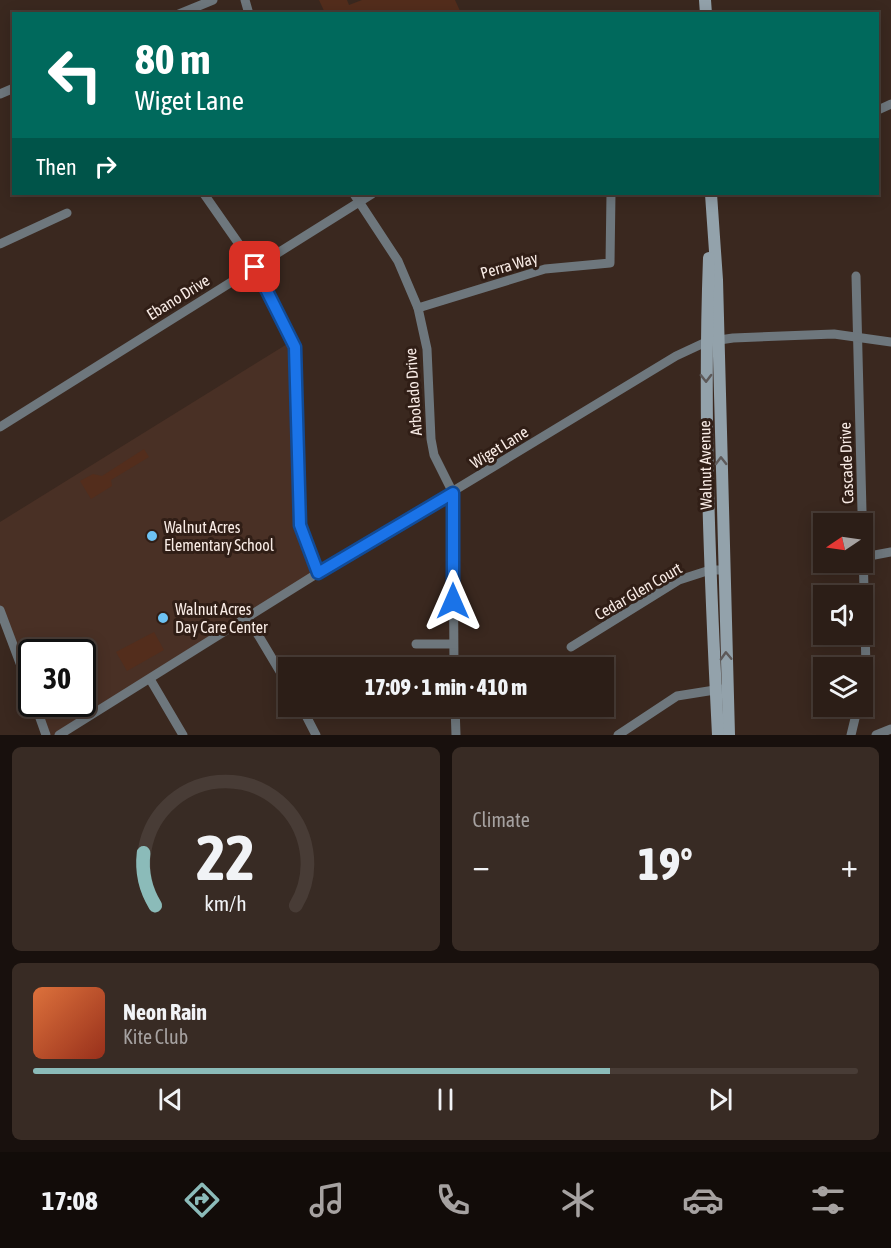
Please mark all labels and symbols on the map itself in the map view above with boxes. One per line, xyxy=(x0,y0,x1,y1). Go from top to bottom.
pin xyxy=(229,241,280,292)
street label: Perra Way xyxy=(478,248,540,283)
street label: Ebano Drive xyxy=(143,271,213,323)
street label: Arbolado Drive xyxy=(401,348,425,436)
one-way arrow xyxy=(700,373,713,382)
street label: Walnut Avenue xyxy=(695,420,715,510)
street label: Wiget Lane xyxy=(467,422,532,473)
street label: Cascade Drive xyxy=(836,422,856,504)
one-way arrow xyxy=(715,456,727,465)
north arrow xyxy=(813,513,873,573)
place label: Walnut Acres Elementary School xyxy=(164,518,275,555)
marker: Walnut Acres Elementary School xyxy=(145,529,159,543)
street label: Cedar Glen Court xyxy=(591,559,685,623)
position arrow xyxy=(421,569,485,633)
place label: Walnut Acres Day Care Center xyxy=(175,600,268,637)
marker: Walnut Acres Day Care Center xyxy=(156,611,170,625)
speed limit sign: 30 xyxy=(18,639,96,717)
one-way arrow xyxy=(720,651,732,660)

